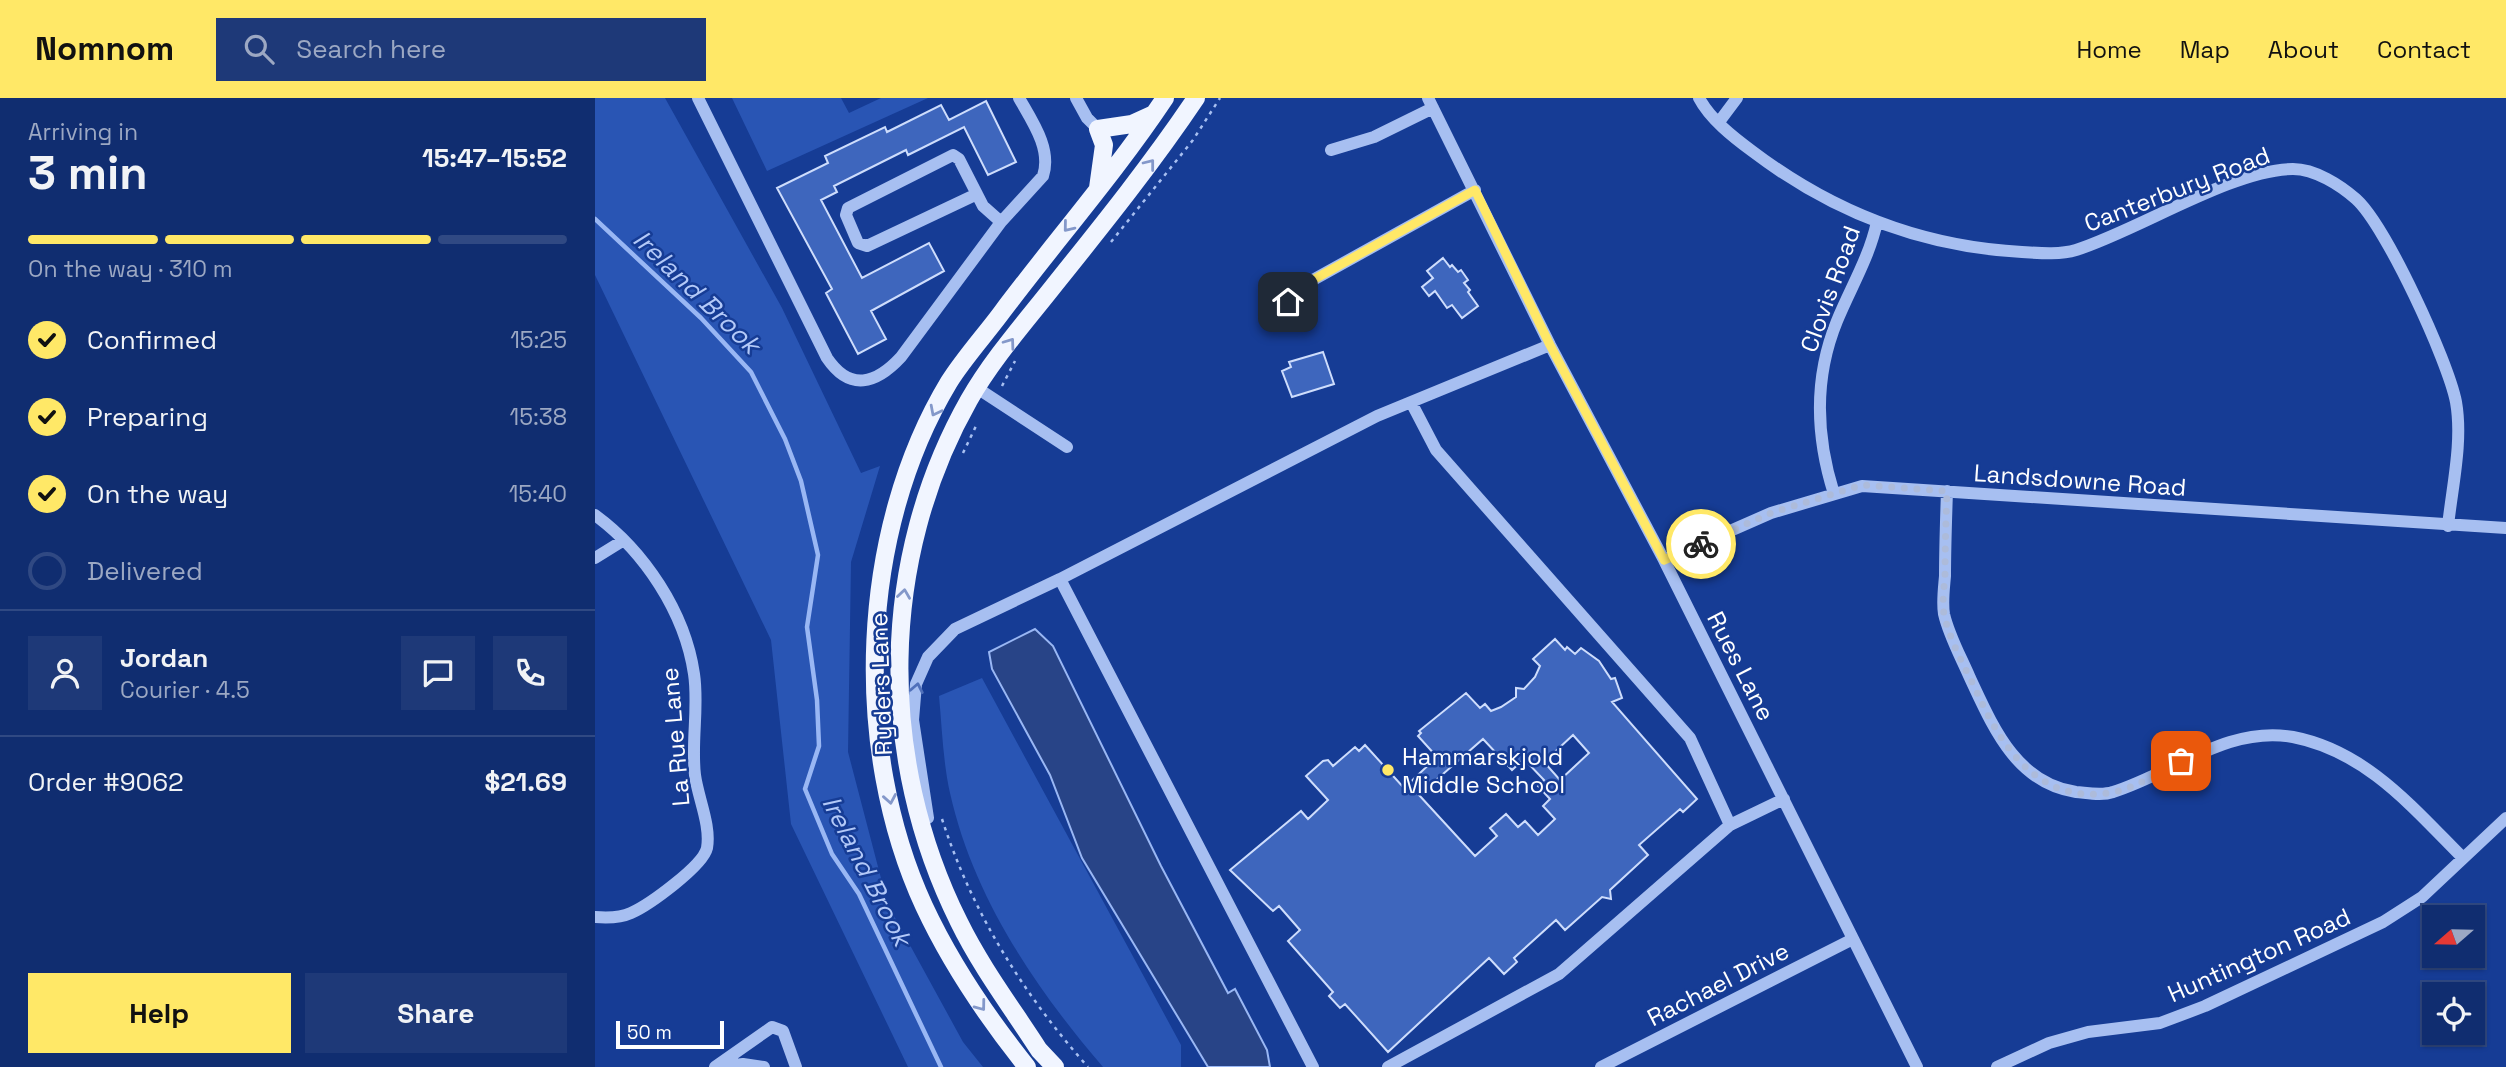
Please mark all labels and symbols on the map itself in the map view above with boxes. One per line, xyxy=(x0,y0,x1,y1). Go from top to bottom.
street label: Canterbury Road xyxy=(2080,139,2274,239)
one-way arrow xyxy=(1142,159,1155,172)
one-way arrow xyxy=(1064,220,1077,232)
street label: Clovis Road xyxy=(1793,222,1867,356)
water label: Ireland Brook xyxy=(626,223,770,363)
pin xyxy=(1258,272,1318,332)
one-way arrow xyxy=(1002,338,1014,351)
one-way arrow xyxy=(929,404,943,416)
street label: Landsdowne Road xyxy=(1973,457,2187,503)
courier xyxy=(1666,509,1736,579)
one-way arrow xyxy=(896,588,911,600)
street label: Rues Lane xyxy=(1700,606,1782,726)
street label: Ryders Lane xyxy=(863,612,899,756)
street label: La Rue Lane xyxy=(653,666,697,808)
one-way arrow xyxy=(909,683,924,694)
pin xyxy=(2151,731,2211,791)
place label: Hammarskjold Middle School xyxy=(1402,741,1565,800)
marker: Hammarskjold Middle School xyxy=(1380,762,1396,778)
water label: Ireland Brook xyxy=(815,790,921,955)
one-way arrow xyxy=(882,793,897,805)
street label: Huntington Road xyxy=(2163,901,2355,1009)
north arrow xyxy=(2422,905,2485,968)
street label: Rachael Drive xyxy=(1642,935,1794,1033)
one-way arrow xyxy=(973,998,985,1010)
scale bar xyxy=(616,1018,725,1050)

